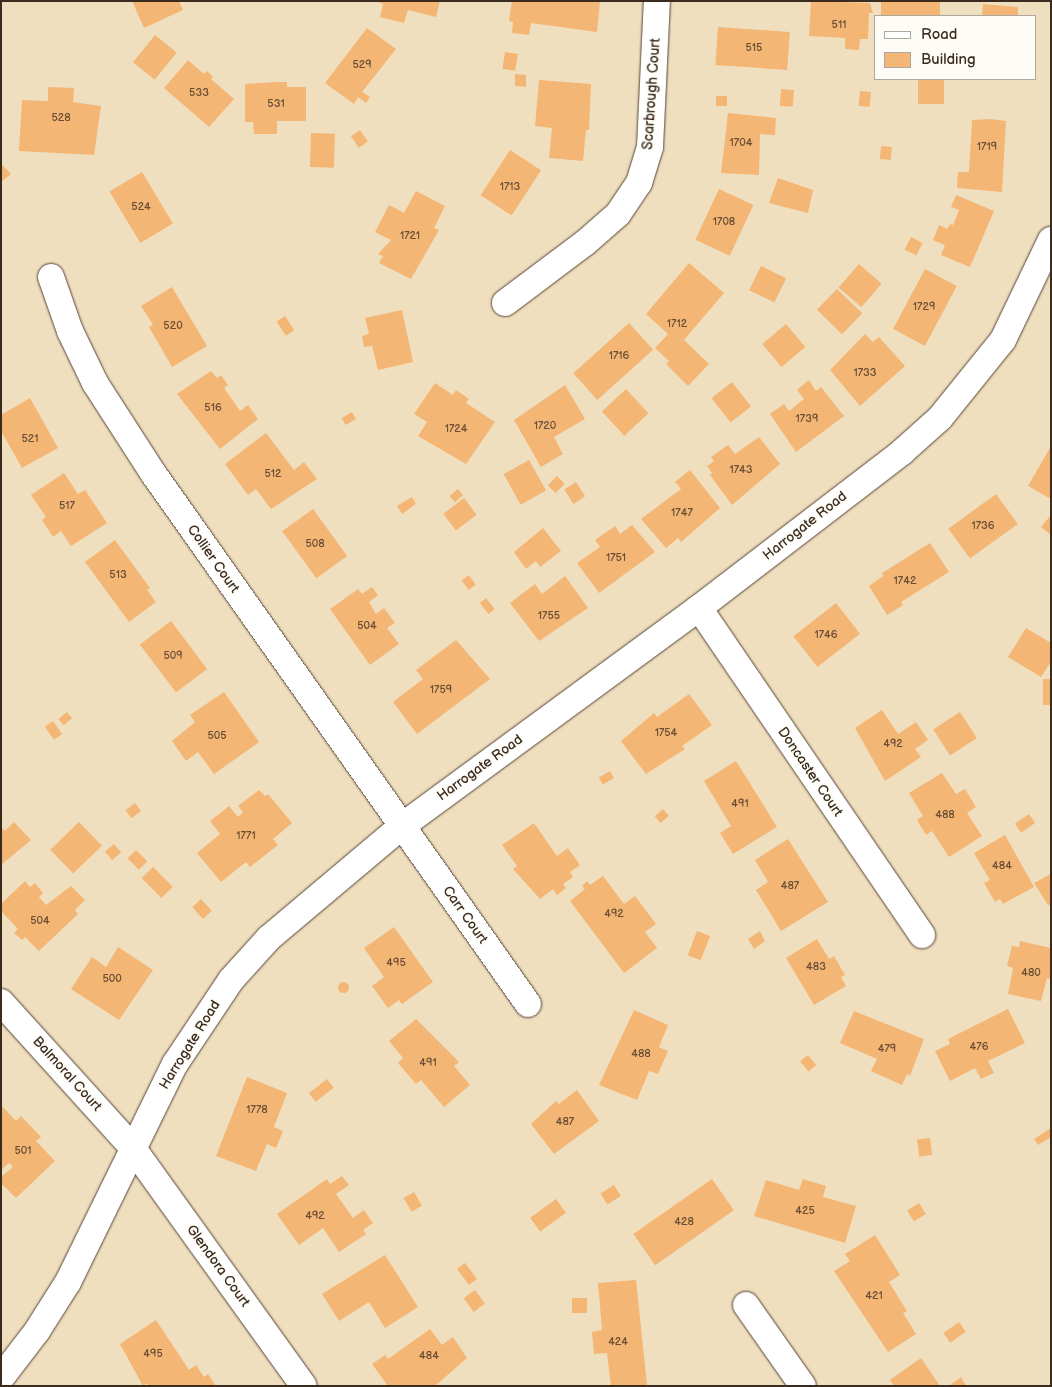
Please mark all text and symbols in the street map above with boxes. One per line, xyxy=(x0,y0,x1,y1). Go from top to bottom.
legend xyxy=(874,15,1037,80)
house number: 511 xyxy=(832,18,846,32)
text: Road xyxy=(921,25,957,44)
street label: Scarbrough Court xyxy=(640,38,664,150)
house number: 515 xyxy=(746,41,762,55)
text: Building xyxy=(921,50,976,69)
house number: 529 xyxy=(352,58,372,72)
house number: 533 xyxy=(189,86,209,100)
house number: 531 xyxy=(267,97,285,111)
house number: 528 xyxy=(51,111,71,125)
house number: 1704 xyxy=(730,136,752,150)
house number: 1719 xyxy=(977,140,997,154)
house number: 1713 xyxy=(500,180,520,194)
house number: 524 xyxy=(131,200,151,214)
house number: 1708 xyxy=(713,215,735,229)
house number: 1721 xyxy=(400,229,420,243)
house number: 1729 xyxy=(913,300,935,314)
house number: 1712 xyxy=(667,317,687,331)
house number: 520 xyxy=(163,319,183,333)
house number: 1716 xyxy=(609,349,629,363)
house number: 1733 xyxy=(853,366,877,380)
house number: 516 xyxy=(204,401,222,415)
house number: 1739 xyxy=(796,412,818,426)
house number: 1720 xyxy=(534,419,556,433)
house number: 1724 xyxy=(445,422,467,436)
house number: 521 xyxy=(22,432,38,446)
house number: 1743 xyxy=(729,463,753,477)
house number: 512 xyxy=(264,467,282,481)
street label: Harrogate Road xyxy=(760,488,850,564)
house number: 517 xyxy=(59,499,75,513)
house number: 1747 xyxy=(671,506,693,520)
house number: 1736 xyxy=(971,519,995,533)
street label: Collier Court xyxy=(183,522,243,596)
house number: 508 xyxy=(305,537,325,551)
house number: 1751 xyxy=(606,551,626,565)
house number: 513 xyxy=(109,568,127,582)
house number: 1742 xyxy=(894,574,916,588)
house number: 1755 xyxy=(538,609,560,623)
house number: 504 xyxy=(357,619,377,633)
house number: 1746 xyxy=(814,628,838,642)
house number: 509 xyxy=(163,649,183,663)
house number: 1759 xyxy=(430,683,452,697)
street label: Doncaster Court xyxy=(774,724,846,820)
house number: 1754 xyxy=(655,726,677,740)
house number: 505 xyxy=(207,729,227,743)
street label: Harrogate Road xyxy=(434,731,526,805)
house number: 492 xyxy=(883,737,903,751)
house number: 491 xyxy=(731,797,749,811)
house number: 488 xyxy=(935,808,955,822)
house number: 1771 xyxy=(236,829,256,843)
house number: 484 xyxy=(992,859,1012,873)
house number: 487 xyxy=(781,879,799,893)
street label: Carr Court xyxy=(439,883,491,947)
house number: 492 xyxy=(604,907,624,921)
house number: 504 xyxy=(30,914,50,928)
house number: 495 xyxy=(386,956,406,970)
house number: 483 xyxy=(806,960,826,974)
house number: 480 xyxy=(1021,966,1041,980)
house number: 500 xyxy=(102,972,122,986)
street label: Harrogate Road xyxy=(156,997,224,1093)
street label: Balmoral Court xyxy=(29,1033,105,1115)
house number: 476 xyxy=(970,1040,988,1054)
house number: 479 xyxy=(878,1042,896,1056)
house number: 488 xyxy=(631,1047,651,1061)
house number: 491 xyxy=(419,1056,437,1070)
house number: 1778 xyxy=(246,1103,268,1117)
house number: 487 xyxy=(556,1115,574,1129)
house number: 501 xyxy=(14,1144,32,1158)
house number: 425 xyxy=(795,1204,815,1218)
house number: 492 xyxy=(305,1209,325,1223)
house number: 428 xyxy=(674,1215,694,1229)
street label: Glendora Court xyxy=(183,1222,253,1310)
house number: 421 xyxy=(865,1289,883,1303)
house number: 424 xyxy=(608,1335,628,1349)
house number: 495 xyxy=(143,1347,163,1361)
house number: 484 xyxy=(419,1349,439,1363)

